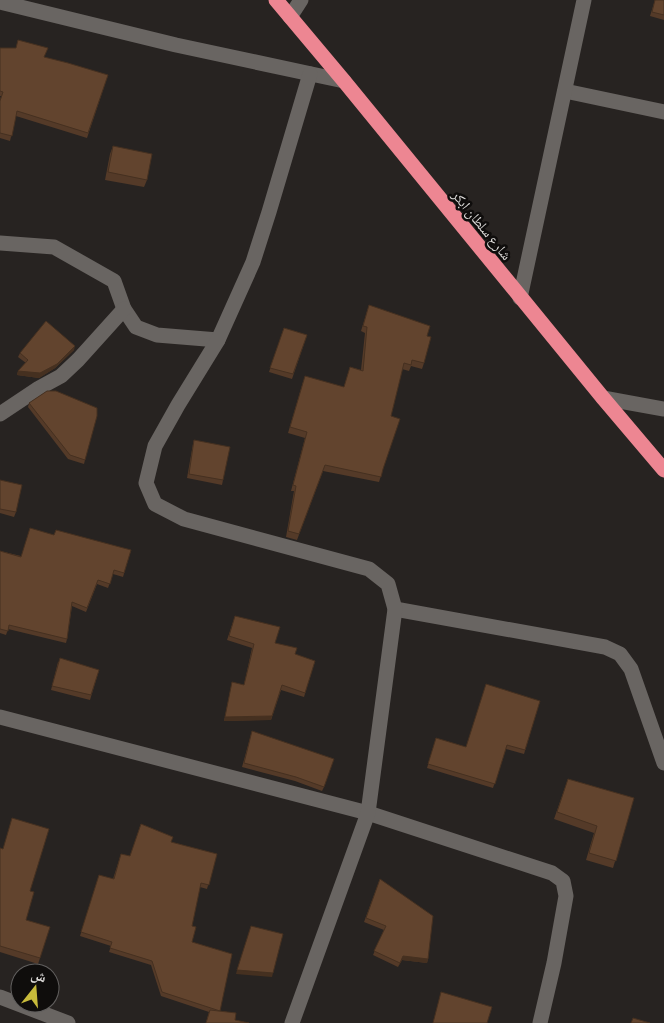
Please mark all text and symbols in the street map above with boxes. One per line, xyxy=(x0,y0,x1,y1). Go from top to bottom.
street label: شارع سلطان ابكر xyxy=(447,186,516,264)
north arrow xyxy=(10,963,60,1013)
text: ش xyxy=(29,965,49,986)

